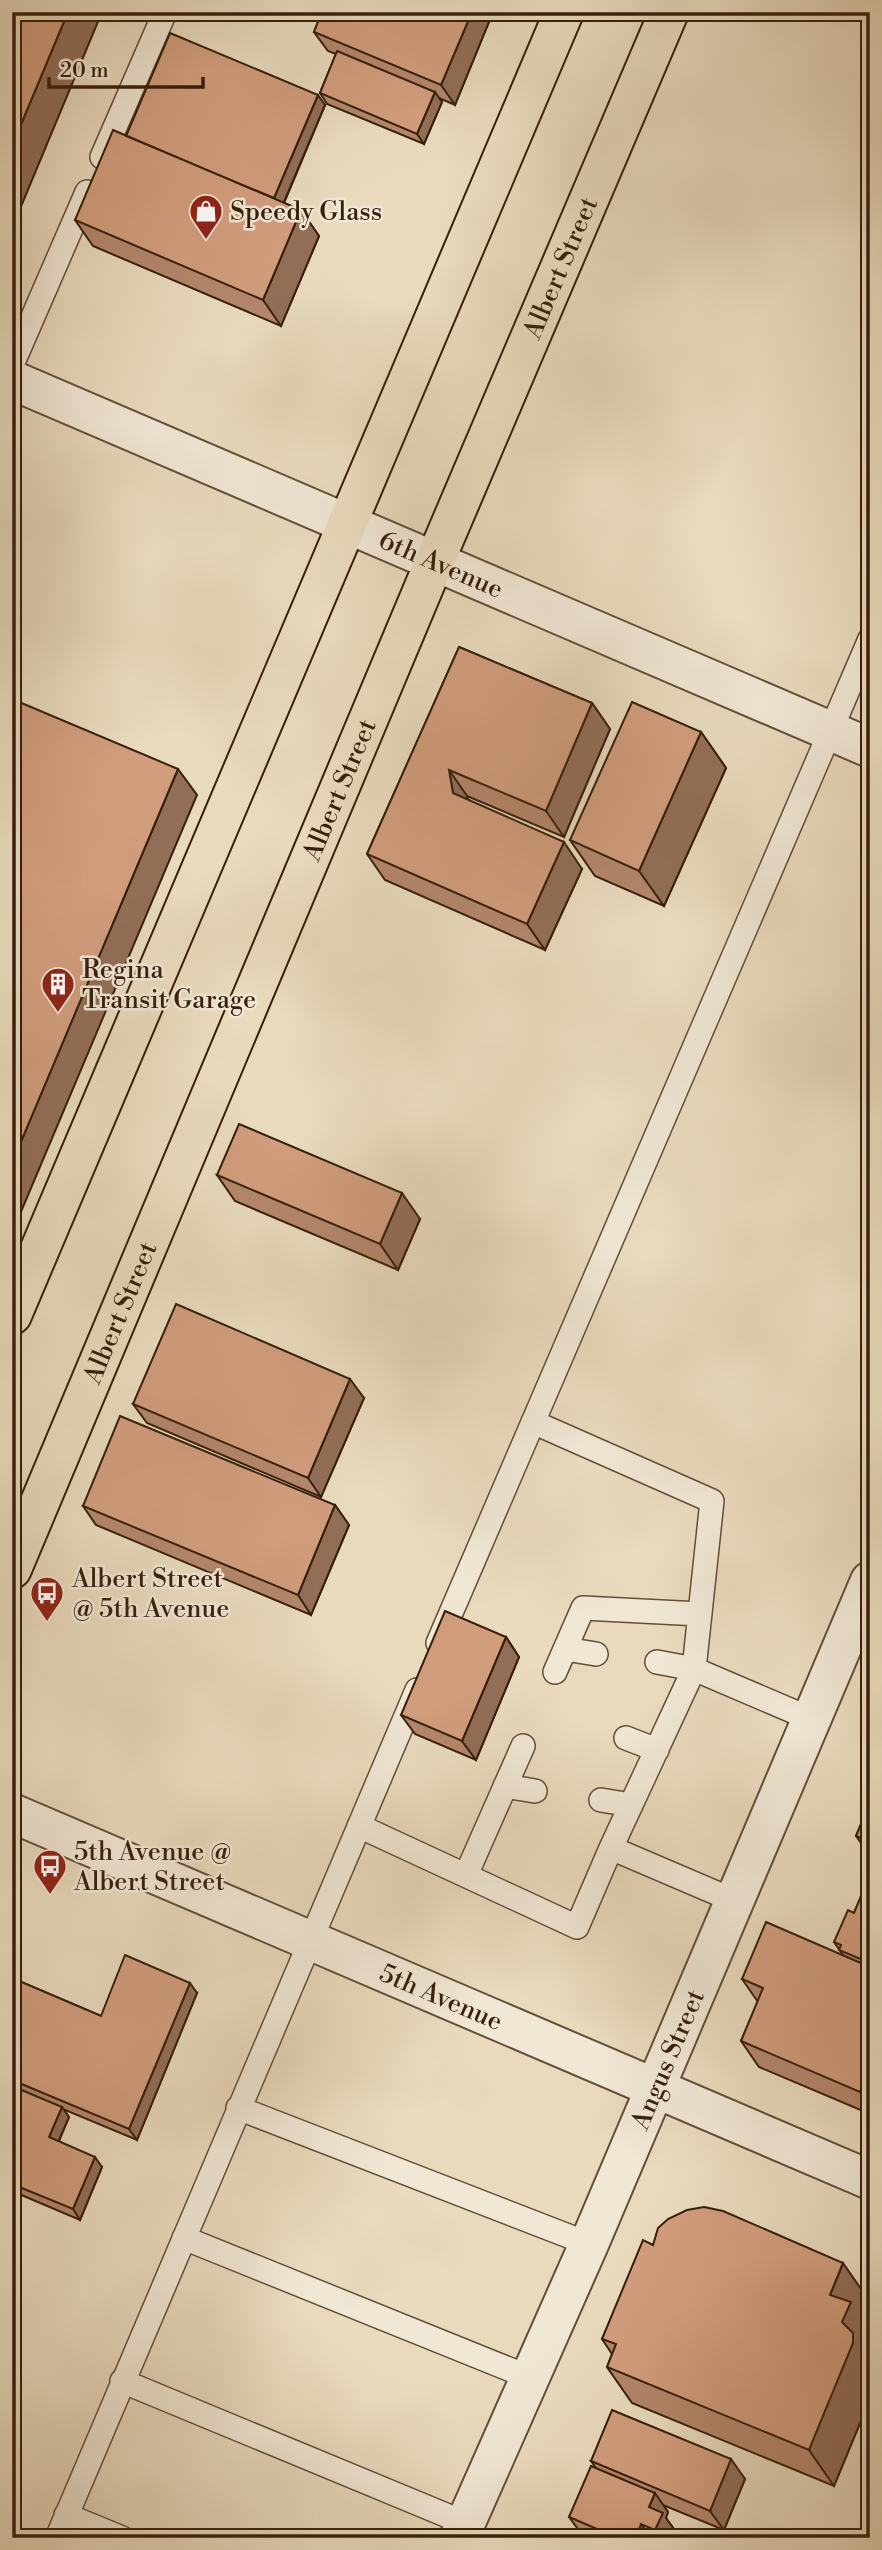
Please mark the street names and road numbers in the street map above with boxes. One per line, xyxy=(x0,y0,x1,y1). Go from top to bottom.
street label: Albert Street xyxy=(516,192,605,345)
street label: 6th Avenue xyxy=(374,524,508,606)
street label: Albert Street xyxy=(295,714,384,867)
street label: Albert Street xyxy=(76,1237,164,1390)
street label: 5th Avenue xyxy=(375,1957,507,2038)
street label: Angus Street xyxy=(624,1985,712,2136)

